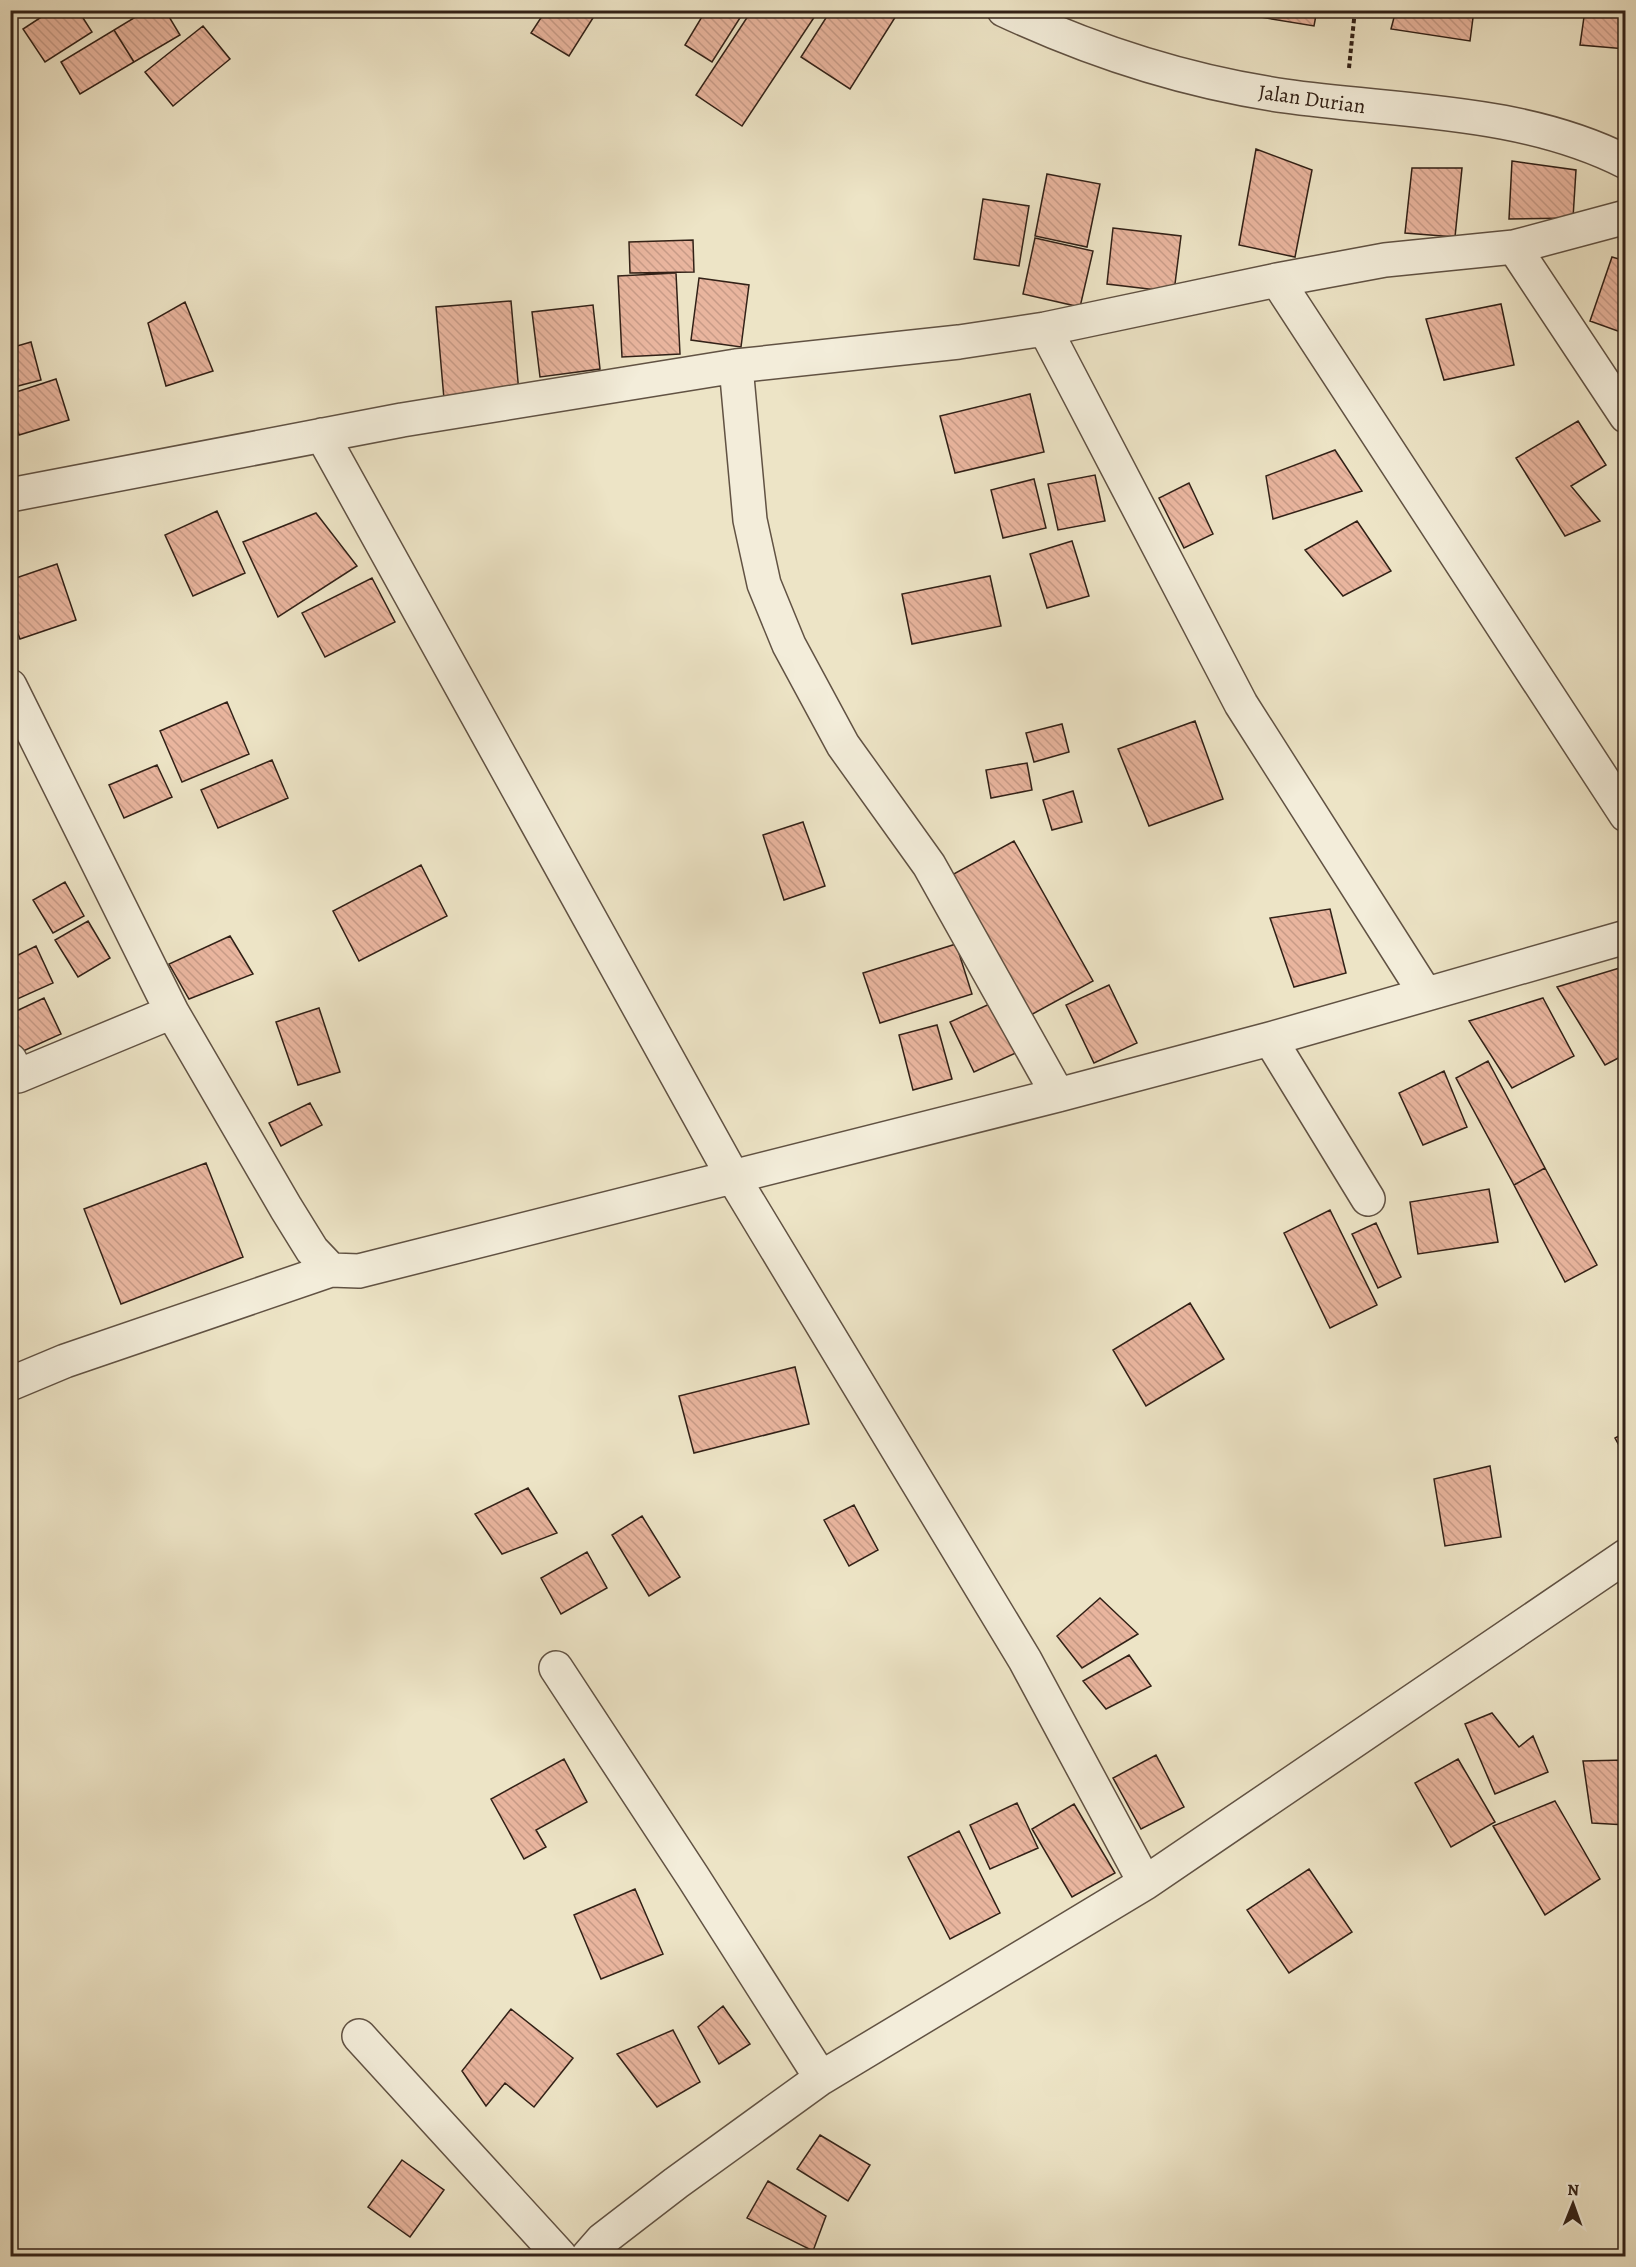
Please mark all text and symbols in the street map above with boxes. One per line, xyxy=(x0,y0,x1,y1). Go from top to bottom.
street label: Jalan Durian xyxy=(1257,78,1367,120)
north arrow xyxy=(1543,2174,1603,2234)
text: N xyxy=(1567,2179,1580,2201)

